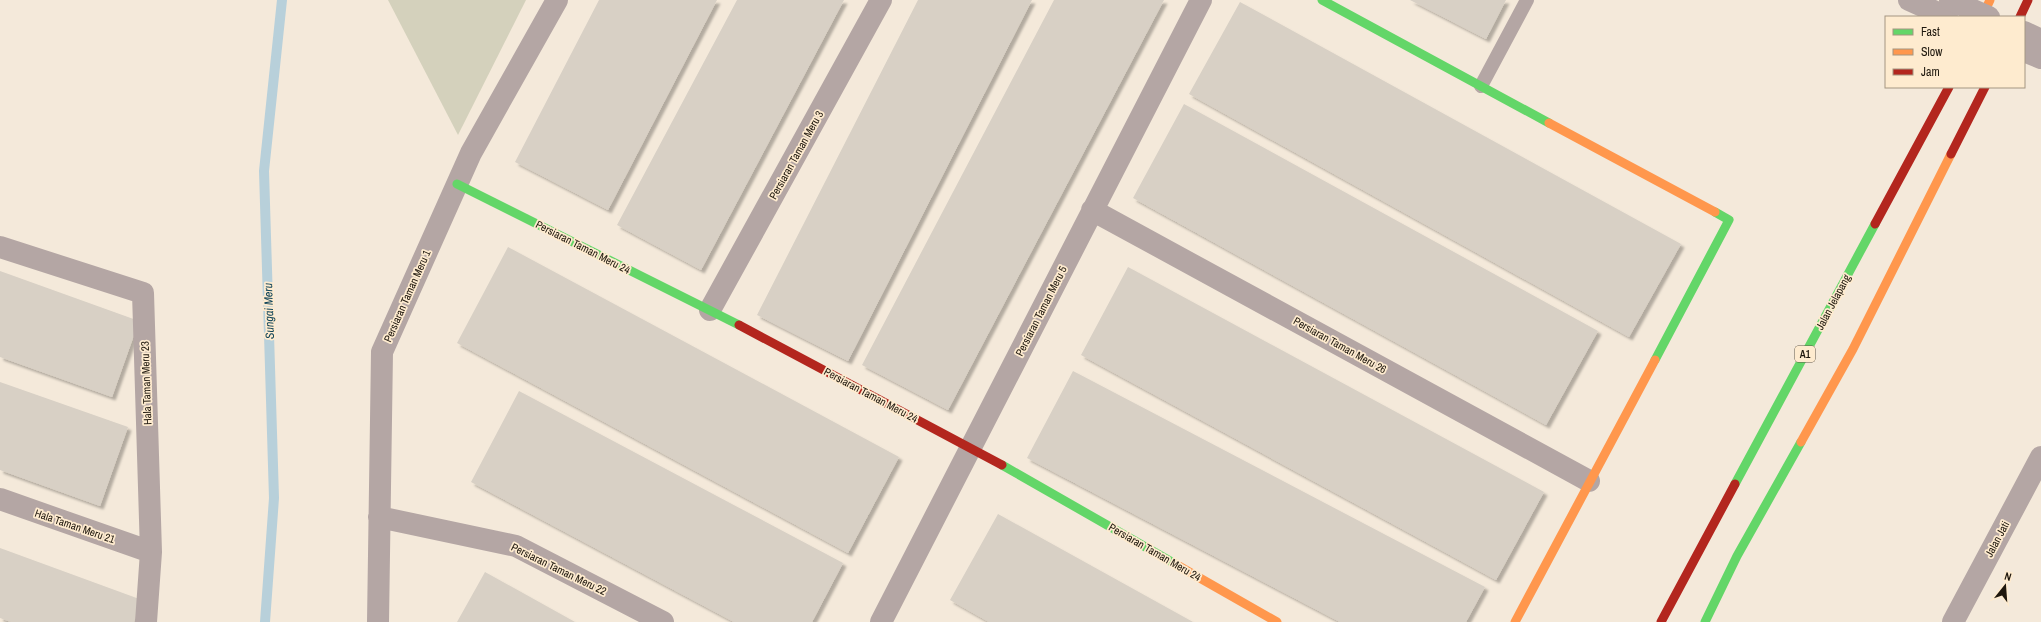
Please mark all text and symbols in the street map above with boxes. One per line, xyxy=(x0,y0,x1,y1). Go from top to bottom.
legend xyxy=(1885,16,2025,88)
text: Fast xyxy=(1921,24,1940,40)
text: Slow xyxy=(1921,44,1943,60)
text: Jam xyxy=(1921,64,1940,80)
street label: Persiaran Taman Meru 3 xyxy=(766,108,826,202)
street label: Persiaran Taman Meru 24 xyxy=(533,217,633,277)
street label: Persiaran Taman Meru 1 xyxy=(380,248,434,344)
street label: Persiaran Taman Meru 5 xyxy=(1012,264,1070,358)
street label: Jalan Jelapang xyxy=(1813,272,1853,332)
water label: Sungai Meru xyxy=(260,282,278,339)
street label: Persiaran Taman Meru 26 xyxy=(1291,314,1389,376)
street label: Hala Taman Meru 23 xyxy=(138,341,154,425)
road number: A1 xyxy=(1795,346,1815,362)
street label: Persiaran Taman Meru 24 xyxy=(822,364,920,426)
street label: Hala Taman Meru 21 xyxy=(33,506,117,546)
street label: Jalan Jati xyxy=(1982,519,2012,559)
street label: Persiaran Taman Meru 24 xyxy=(1106,520,1204,584)
street label: Persiaran Taman Meru 22 xyxy=(509,540,609,598)
north arrow xyxy=(1985,566,2025,606)
text: N xyxy=(2003,569,2013,584)

